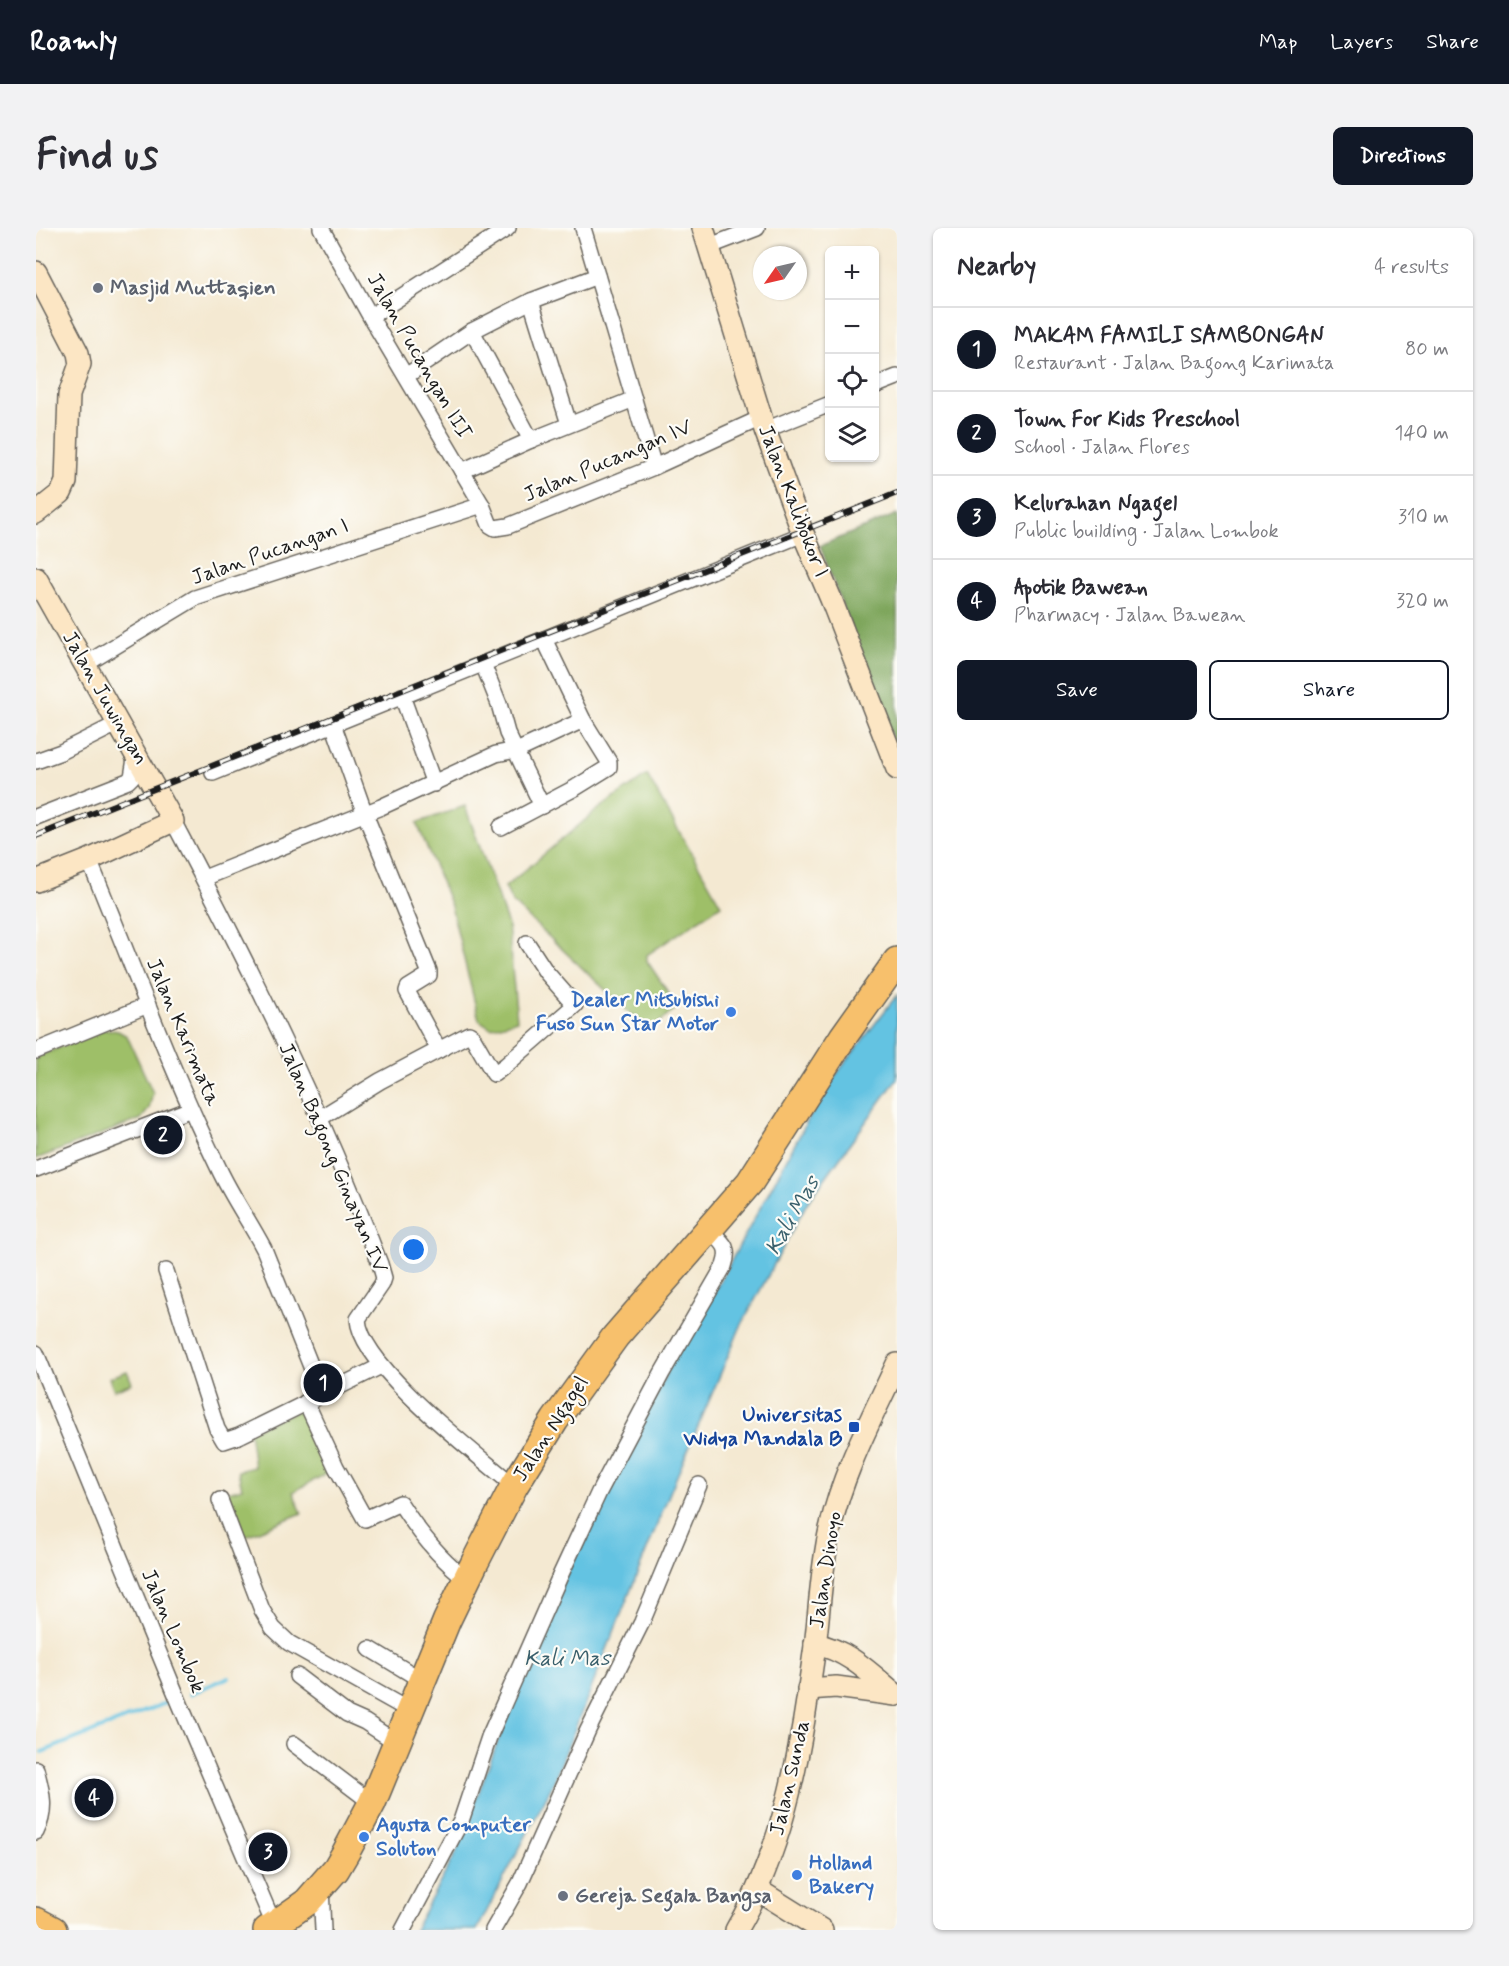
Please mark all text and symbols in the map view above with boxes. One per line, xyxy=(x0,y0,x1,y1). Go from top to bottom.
text: Roamly xyxy=(30,24,118,61)
text: Map xyxy=(1259,28,1297,56)
text: Layers xyxy=(1330,28,1393,56)
text: Share xyxy=(1426,28,1479,56)
button: Directions xyxy=(1333,127,1473,185)
text: Find us xyxy=(36,129,158,184)
north arrow xyxy=(753,246,807,300)
map controls xyxy=(825,246,879,462)
button: + xyxy=(825,246,879,300)
text: Nearby xyxy=(957,250,1036,284)
text: 4 results xyxy=(1374,254,1449,281)
street label: Jalan Pucangan III xyxy=(360,268,478,444)
place label: Masjid Muttaqien xyxy=(110,274,276,302)
marker: Masjid Muttaqien xyxy=(91,281,105,295)
button: − xyxy=(825,300,879,354)
text: MAKAM FAMILI SAMBONGAN xyxy=(1014,322,1324,350)
text: 1 xyxy=(972,336,981,363)
text: 80 m xyxy=(1405,336,1449,363)
text: Restaurant · Jalan Bagong Karimata xyxy=(1014,350,1334,377)
button: locate xyxy=(825,354,879,408)
text: Town For Kids Preschool xyxy=(1014,406,1240,434)
button: layers xyxy=(825,408,879,462)
street label: Jalan Pucangan IV xyxy=(519,413,697,509)
text: 2 xyxy=(972,420,981,447)
text: 140 m xyxy=(1395,420,1449,447)
street label: Jalan Kalibokor I xyxy=(751,421,835,581)
text: School · Jalan Flores xyxy=(1014,434,1190,461)
text: Kelurahan Ngagel xyxy=(1014,490,1177,518)
text: 3 xyxy=(972,504,981,531)
text: 310 m xyxy=(1398,504,1449,531)
street label: Jalan Pucangan I xyxy=(188,512,352,592)
text: Public building · Jalan Lombok xyxy=(1014,518,1279,545)
text: Apotik Bawean xyxy=(1014,574,1148,602)
text: 4 xyxy=(971,588,982,615)
text: 320 m xyxy=(1396,588,1449,615)
text: Pharmacy · Jalan Bawean xyxy=(1014,602,1245,629)
street label: Jalan Juwingan xyxy=(55,626,155,770)
button: Save xyxy=(957,660,1197,720)
button: Share xyxy=(1209,660,1449,720)
street label: Jalan Karimata xyxy=(139,954,227,1111)
place label: Dealer Mitsubishi Fuso Sun Star Motor xyxy=(536,986,719,1038)
marker: Dealer Mitsubishi Fuso Sun Star Motor xyxy=(724,1005,738,1019)
street label: Jalan Bagong Ginayan IV xyxy=(270,1038,394,1278)
pin: 2 xyxy=(144,1112,182,1158)
water label: Kali Mas xyxy=(759,1170,828,1260)
your location xyxy=(399,1235,428,1264)
pin: 1 xyxy=(304,1360,342,1406)
street label: Jalan Ngagel xyxy=(506,1371,597,1488)
place label: Universitas Widya Mandala B xyxy=(683,1401,843,1453)
marker: Universitas Widya Mandala B xyxy=(847,1420,861,1434)
street label: Jalan Dinoyo xyxy=(803,1509,849,1631)
street label: Jalan Lombok xyxy=(134,1565,212,1698)
water label: Kali Mas xyxy=(524,1645,612,1673)
street label: Jalan Sunda xyxy=(763,1718,817,1838)
pin: 4 xyxy=(74,1776,114,1820)
place label: Agusta Computer Soluton xyxy=(376,1811,532,1863)
pin: 3 xyxy=(248,1830,288,1874)
marker: Agusta Computer Soluton xyxy=(357,1830,371,1844)
place label: Holland Bakery xyxy=(809,1849,874,1901)
marker: Holland Bakery xyxy=(790,1868,804,1882)
place label: Gereja Segala Bangsa xyxy=(575,1882,772,1912)
marker: Gereja Segala Bangsa xyxy=(556,1889,570,1903)

